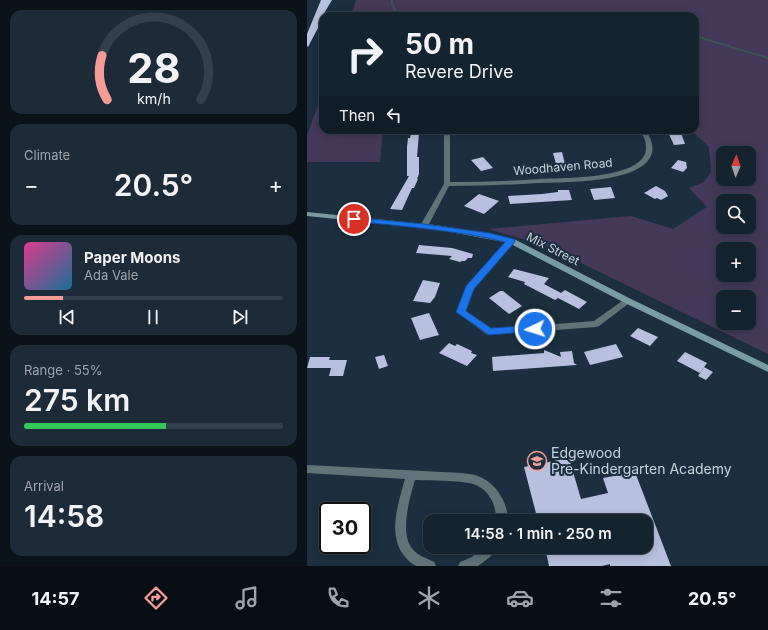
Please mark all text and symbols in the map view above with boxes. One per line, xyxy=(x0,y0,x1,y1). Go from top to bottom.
text: 50 m xyxy=(405,27,474,61)
icon: right xyxy=(339,28,391,80)
text: 28 xyxy=(127,43,180,93)
text: Revere Drive xyxy=(405,61,513,82)
text: km/h xyxy=(137,90,170,107)
icon: left xyxy=(383,104,405,126)
text: Then xyxy=(339,106,375,125)
north arrow xyxy=(716,146,756,186)
map controls xyxy=(716,146,756,330)
text: Climate xyxy=(24,147,70,163)
street label: Woodhaven Road xyxy=(513,155,613,178)
text: 20.5° xyxy=(114,167,193,203)
text: − xyxy=(24,172,39,198)
text: + xyxy=(268,172,283,198)
button: search xyxy=(716,194,756,234)
pin xyxy=(337,202,371,236)
icon: arrive xyxy=(343,208,365,230)
street label: Mix Street xyxy=(524,229,582,268)
button: + xyxy=(716,242,756,282)
text: Paper Moons xyxy=(84,248,180,267)
text: Ada Vale xyxy=(84,267,138,283)
button: − xyxy=(716,290,756,330)
icon: previous xyxy=(56,306,78,328)
icon: pause xyxy=(142,306,164,328)
icon: next xyxy=(229,306,251,328)
position arrow xyxy=(514,308,556,350)
text: Range · 55% xyxy=(24,362,102,378)
text: 275 km xyxy=(24,382,130,418)
place label: Edgewood Pre-Kindergarten Academy xyxy=(551,444,732,477)
school or university icon: Edgewood Pre-Kindergarten Academy xyxy=(526,450,548,472)
text: Arrival xyxy=(24,478,64,494)
text: 14:58 xyxy=(24,498,104,534)
speed limit sign: 30 xyxy=(319,502,371,554)
text: 14:58 · 1 min · 250 m xyxy=(464,524,612,543)
icon: directions xyxy=(142,584,170,612)
icon: music xyxy=(233,584,261,612)
icon: phone xyxy=(324,584,352,612)
icon: climate xyxy=(415,584,443,612)
icon: car xyxy=(506,584,534,612)
icon: filters xyxy=(597,584,625,612)
text: 14:57 xyxy=(31,588,79,609)
text: 20.5° xyxy=(688,588,736,609)

